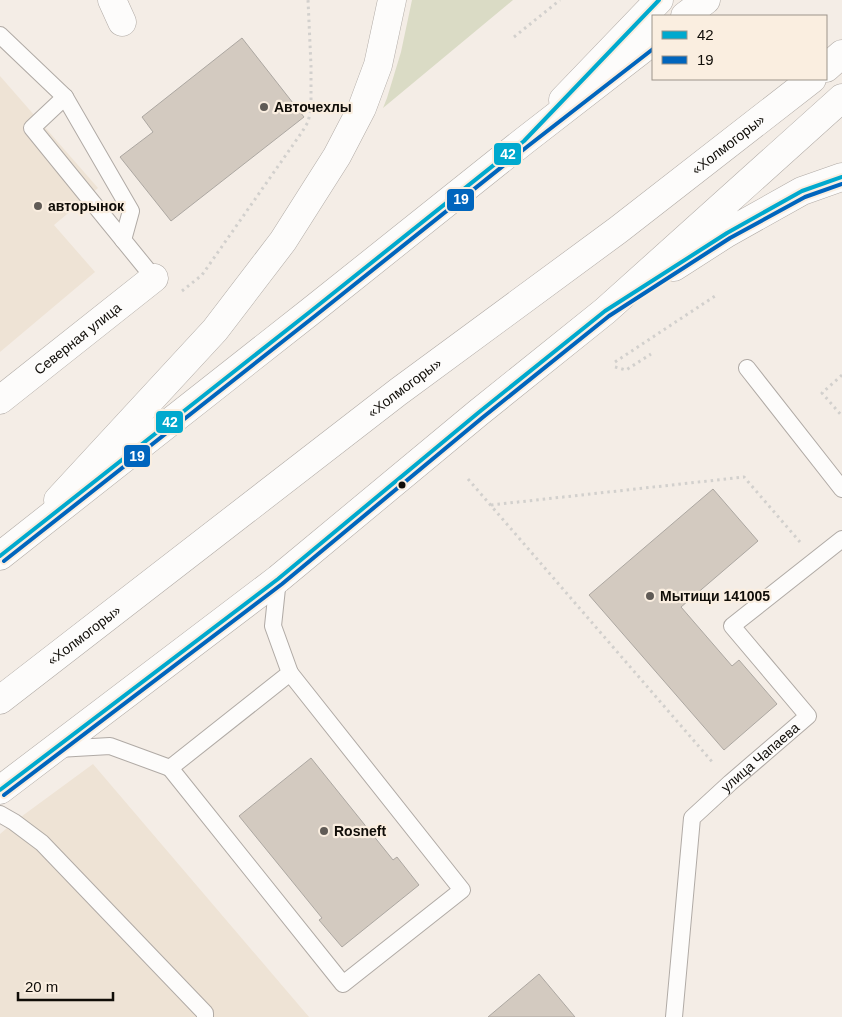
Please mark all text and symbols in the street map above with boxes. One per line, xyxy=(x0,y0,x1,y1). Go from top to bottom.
legend xyxy=(652,15,827,80)
text: 42 xyxy=(697,26,714,43)
text: 19 xyxy=(697,51,714,68)
place label: Авточехлы xyxy=(274,99,352,115)
marker: Авточехлы xyxy=(258,101,270,113)
street label: «Холмогоры» xyxy=(688,111,768,178)
line badge: 42 xyxy=(493,142,522,166)
text: 42 xyxy=(500,146,516,162)
line badge: 19 xyxy=(446,188,475,212)
text: 19 xyxy=(453,191,469,207)
place label: авторынок xyxy=(48,198,125,214)
marker: авторынок xyxy=(32,200,44,212)
street label: Северная улица xyxy=(31,299,124,378)
street label: «Холмогоры» xyxy=(364,355,445,421)
line badge: 42 xyxy=(155,410,184,434)
text: 42 xyxy=(162,414,178,430)
line badge: 19 xyxy=(123,444,151,468)
text: 19 xyxy=(129,448,145,464)
unlabelled marker xyxy=(397,480,407,490)
place label: Мытищи 141005 xyxy=(660,588,770,604)
marker: Мытищи 141005 xyxy=(644,590,656,602)
street label: «Холмогоры» xyxy=(44,602,124,668)
street label: улица Чапаева xyxy=(718,719,802,795)
place label: Rosneft xyxy=(334,823,386,839)
marker: Rosneft xyxy=(318,825,330,837)
scale bar xyxy=(18,970,112,1002)
text: 20 m xyxy=(25,978,58,995)

